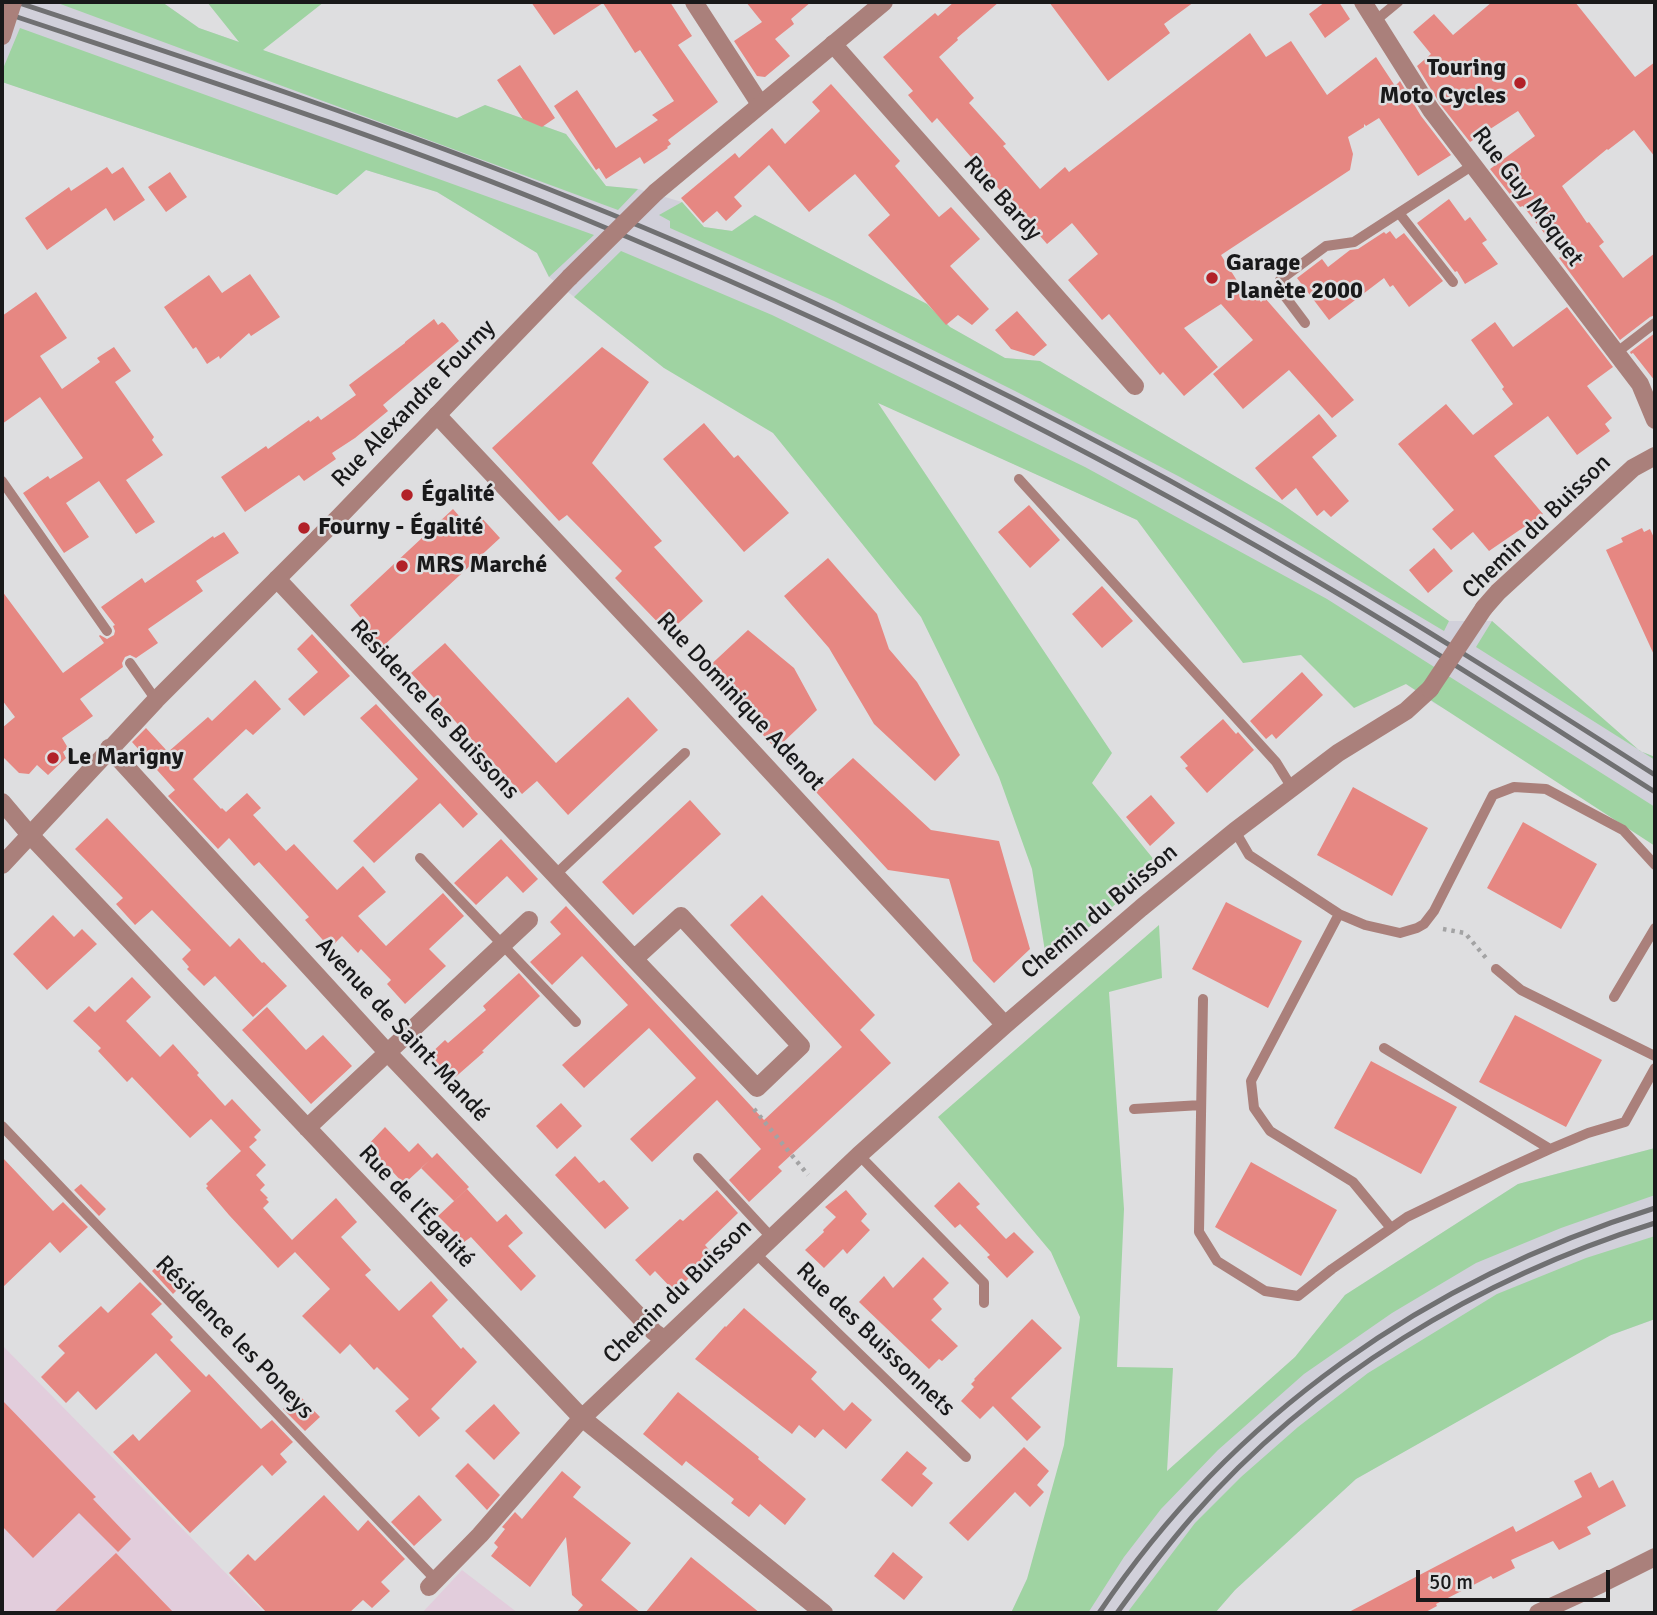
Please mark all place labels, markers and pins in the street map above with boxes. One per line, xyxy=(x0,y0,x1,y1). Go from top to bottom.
place label: Touring Moto Cycles xyxy=(1379,55,1506,111)
marker: Touring Moto Cycles xyxy=(1512,75,1528,91)
place label: Garage Planète 2000 xyxy=(1226,250,1363,306)
marker: Garage Planète 2000 xyxy=(1204,270,1220,286)
place label: Égalité xyxy=(421,481,495,509)
marker: Égalité xyxy=(399,487,415,503)
place label: Fourny - Égalité xyxy=(318,514,483,542)
marker: Fourny - Égalité xyxy=(296,520,312,536)
place label: MRS Marché xyxy=(416,552,547,580)
marker: MRS Marché xyxy=(394,558,410,574)
place label: Le Marigny xyxy=(67,744,184,772)
marker: Le Marigny xyxy=(45,750,61,766)

